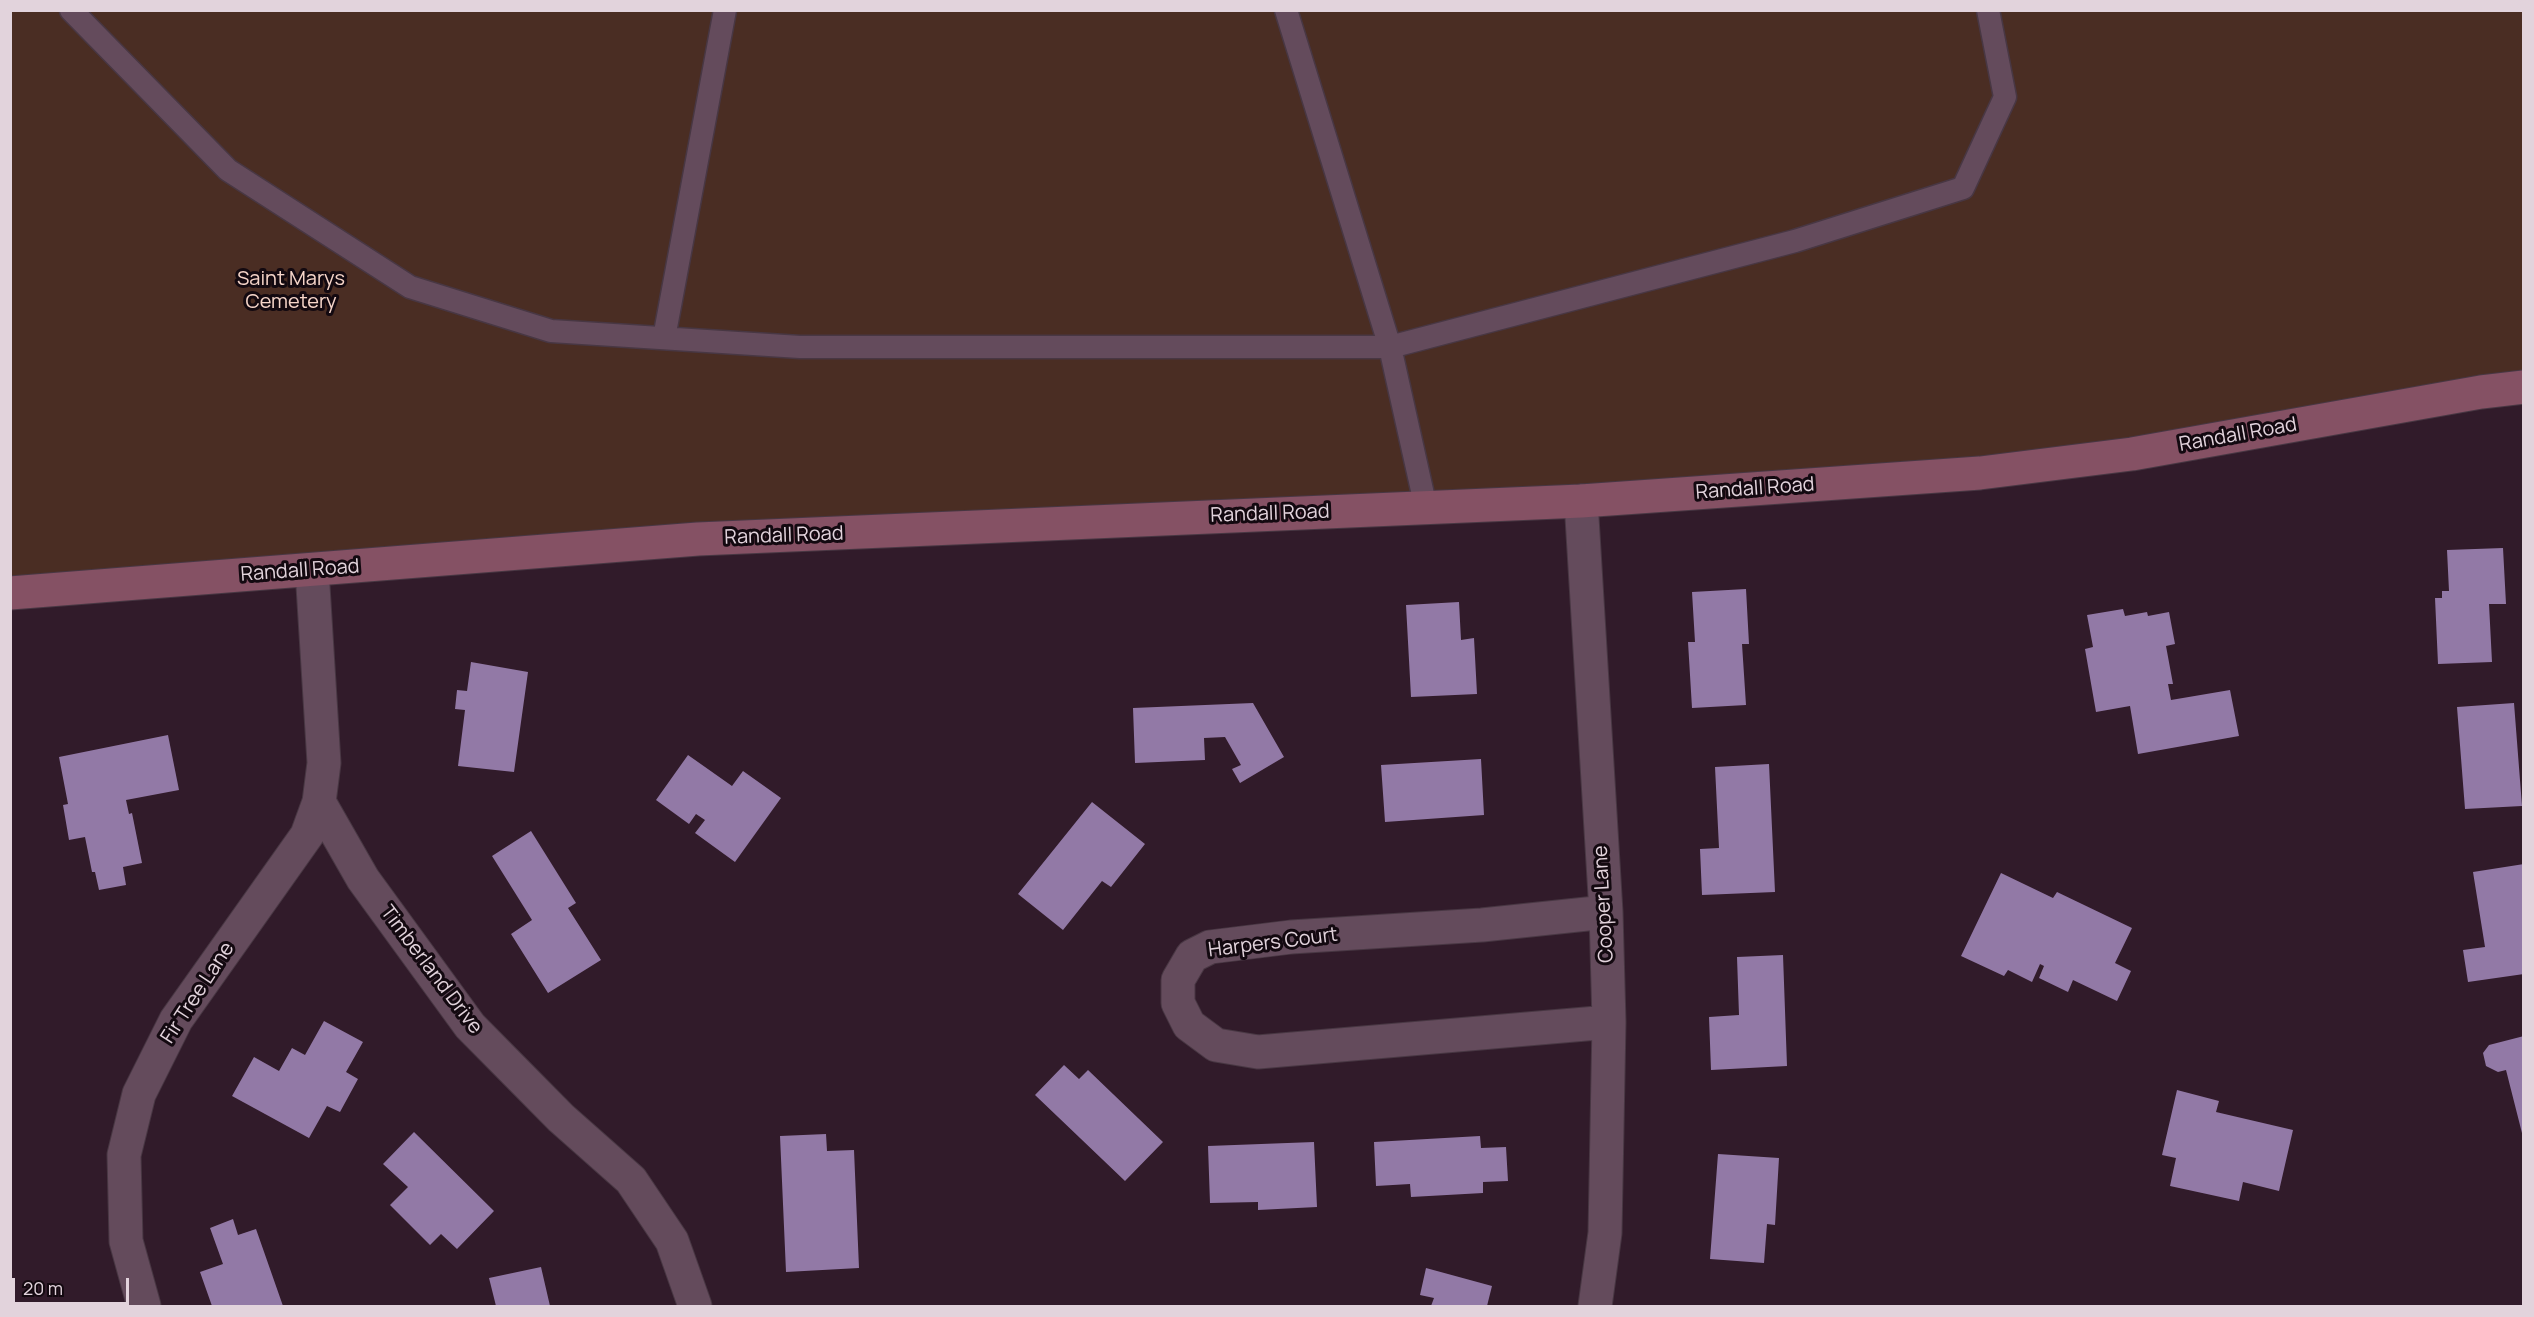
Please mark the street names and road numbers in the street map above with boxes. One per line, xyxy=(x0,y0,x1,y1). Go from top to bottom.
street label: Randall Road xyxy=(2177,413,2299,457)
street label: Randall Road xyxy=(1695,473,1815,505)
street label: Randall Road xyxy=(1210,500,1330,528)
street label: Randall Road xyxy=(724,522,844,550)
street label: Randall Road xyxy=(240,555,360,587)
street label: Cooper Lane xyxy=(1589,845,1619,963)
street label: Timberland Drive xyxy=(375,901,487,1039)
street label: Harpers Court xyxy=(1207,923,1339,963)
street label: Fir Tree Lane xyxy=(156,938,240,1048)

